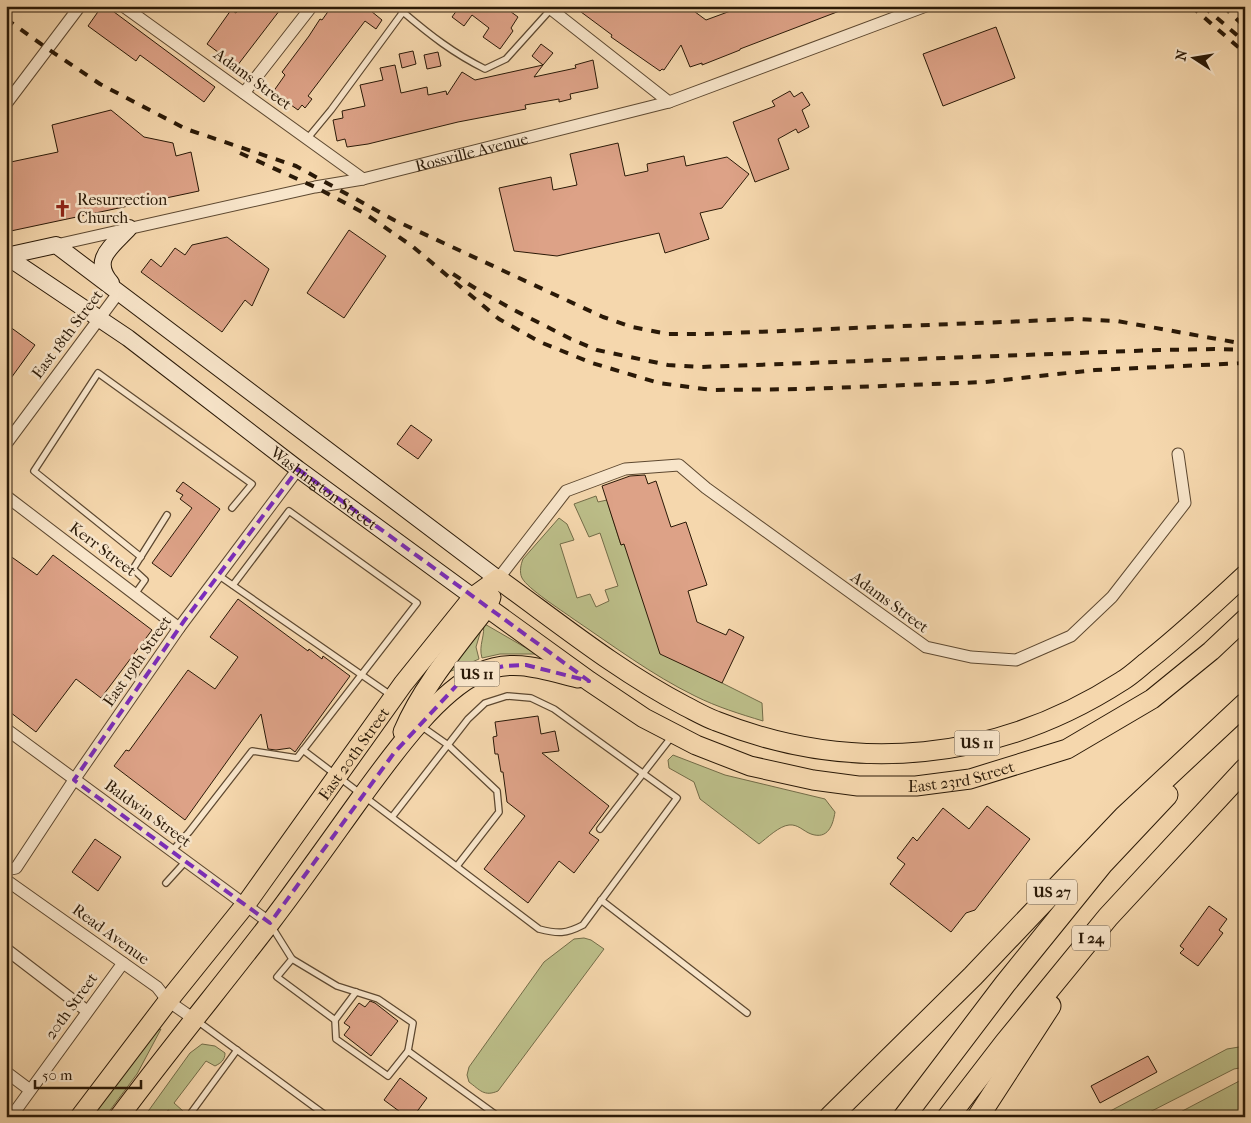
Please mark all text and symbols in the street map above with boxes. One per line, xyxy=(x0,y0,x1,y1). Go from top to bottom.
north arrow xyxy=(1168,32,1218,82)
street label: Adams Street xyxy=(210,44,296,114)
text: N xyxy=(1172,48,1191,62)
street label: Rossville Avenue xyxy=(413,128,530,175)
place label: Resurrection Church xyxy=(77,190,168,227)
church icon: Resurrection Church xyxy=(53,198,73,218)
street label: East 18th Street xyxy=(27,286,107,382)
street label: Washington Street xyxy=(266,441,382,534)
street label: Kerr Street xyxy=(66,518,140,580)
street label: Adams Street xyxy=(847,567,933,637)
street label: East 19th Street xyxy=(99,612,176,710)
road number: US 11 xyxy=(454,662,500,686)
street label: East 20th Street xyxy=(314,703,393,804)
road number: US 11 xyxy=(954,730,1000,756)
street label: East 23rd Street xyxy=(908,756,1017,796)
street label: Baldwin Street xyxy=(101,775,195,851)
road number: US 27 xyxy=(1027,880,1077,904)
street label: Read Avenue xyxy=(69,900,153,968)
road number: I 24 xyxy=(1072,926,1110,950)
street label: 20th Street xyxy=(41,969,102,1043)
scale bar xyxy=(35,1058,141,1090)
text: 50 m xyxy=(42,1066,73,1084)

